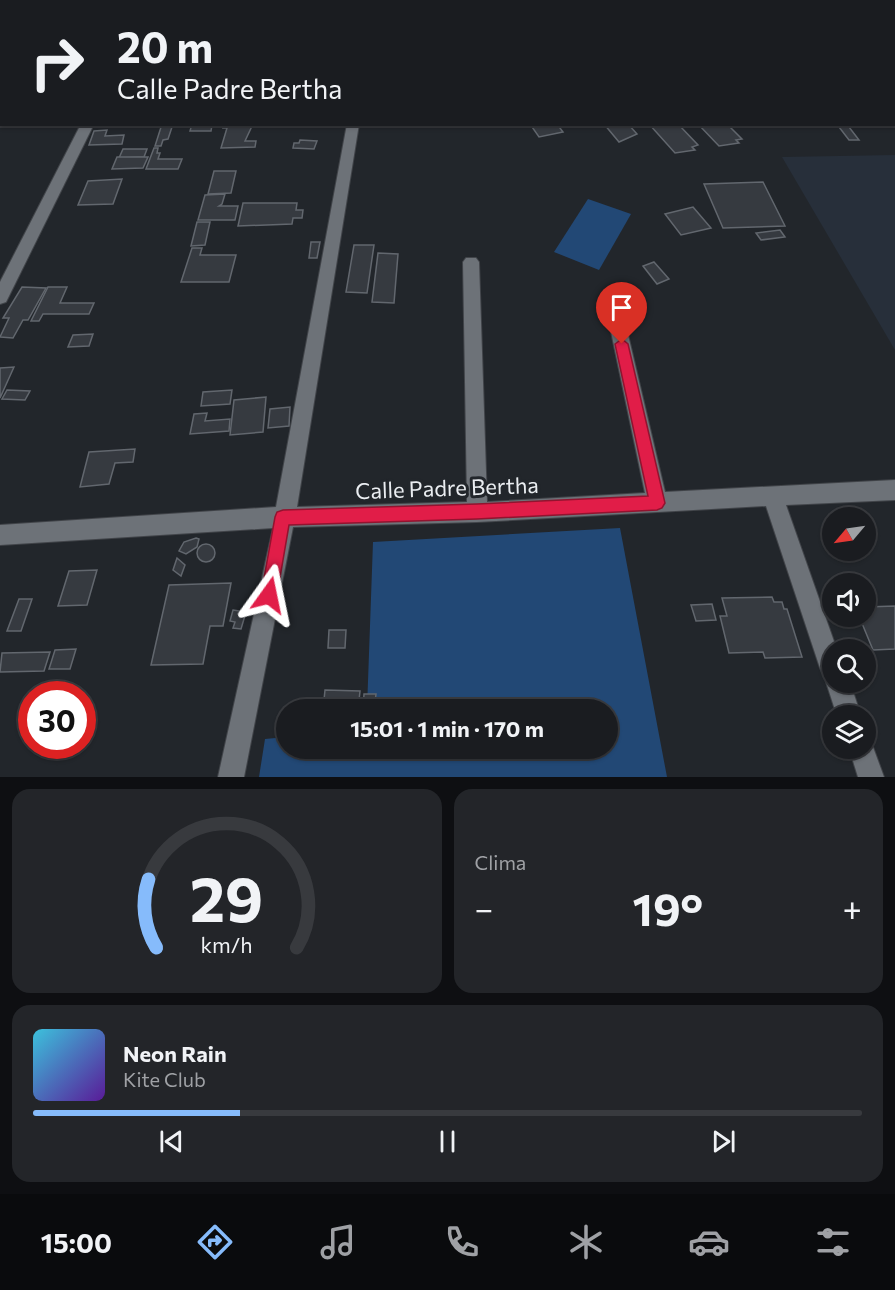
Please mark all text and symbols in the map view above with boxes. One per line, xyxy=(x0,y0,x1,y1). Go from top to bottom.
text: 20 m xyxy=(117,20,213,72)
icon: right xyxy=(18,24,96,102)
text: Calle Padre Bertha xyxy=(117,72,342,105)
pin xyxy=(596,282,647,344)
icon: arrive xyxy=(605,291,638,324)
street label: Calle Padre Bertha xyxy=(355,471,539,504)
north arrow xyxy=(822,507,876,561)
map controls xyxy=(822,507,876,759)
position arrow xyxy=(237,563,301,627)
button: sound xyxy=(822,573,876,627)
button: search xyxy=(822,639,876,693)
speed limit sign: 30 xyxy=(18,681,96,759)
button: layers xyxy=(822,705,876,759)
text: 15:01 · 1 min · 170 m xyxy=(350,715,544,742)
text: Clima xyxy=(475,850,526,874)
text: 29 xyxy=(190,859,264,935)
text: 19° xyxy=(633,880,703,935)
text: − xyxy=(475,887,493,928)
text: + xyxy=(843,887,862,928)
text: km/h xyxy=(201,931,253,957)
text: Neon Rain xyxy=(123,1040,227,1067)
text: Kite Club xyxy=(123,1067,206,1091)
icon: previous xyxy=(155,1125,188,1158)
icon: pause xyxy=(431,1125,464,1158)
icon: next xyxy=(707,1125,740,1158)
icon: directions xyxy=(194,1221,236,1263)
icon: music xyxy=(317,1221,359,1263)
icon: phone xyxy=(441,1221,483,1263)
icon: climate xyxy=(565,1221,607,1263)
icon: car xyxy=(688,1221,730,1263)
icon: filters xyxy=(812,1221,854,1263)
text: 15:00 xyxy=(41,1226,112,1259)

